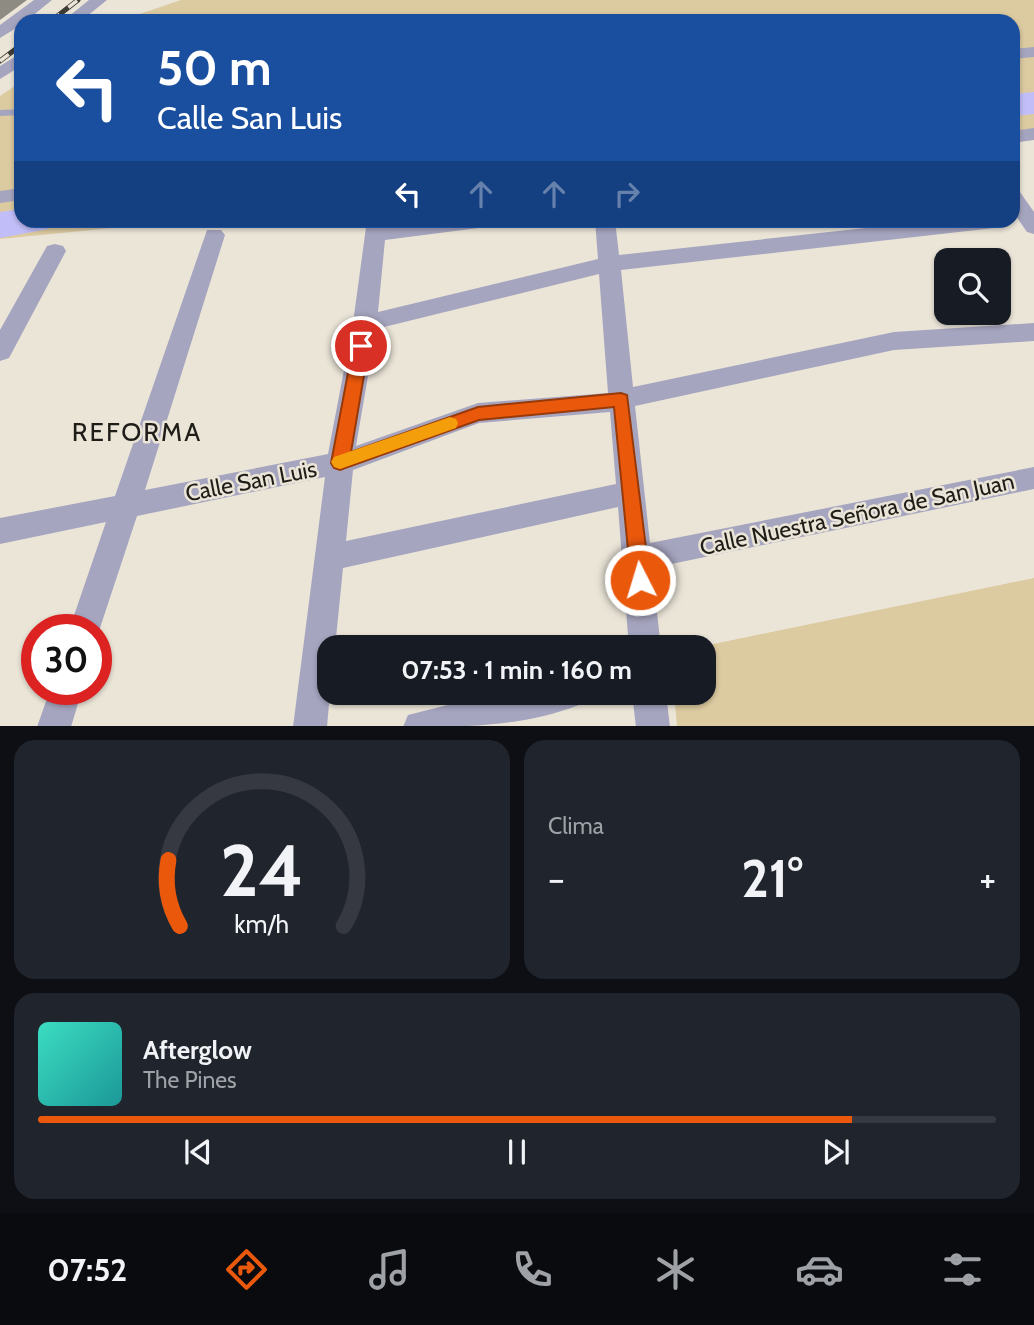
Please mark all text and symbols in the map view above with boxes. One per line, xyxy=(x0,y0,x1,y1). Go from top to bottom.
text: 50 m xyxy=(157,38,272,97)
icon: left xyxy=(42,42,133,133)
text: Calle San Luis xyxy=(157,98,342,137)
icon: left xyxy=(389,175,427,213)
icon: ahead xyxy=(462,175,500,213)
icon: ahead xyxy=(535,175,573,213)
icon: right xyxy=(608,175,646,213)
map controls xyxy=(934,248,1011,325)
button: search xyxy=(934,248,1011,325)
pin xyxy=(331,316,391,376)
icon: arrive xyxy=(342,327,380,365)
district label: REFORMA xyxy=(72,416,202,448)
street label: Calle San Luis xyxy=(183,455,319,507)
street label: Calle Nuestra Señora de San Juan xyxy=(697,467,1017,561)
position arrow xyxy=(603,543,677,617)
speed limit sign: 30 xyxy=(21,614,112,705)
text: 07:53 · 1 min · 160 m xyxy=(401,654,632,686)
text: Clima xyxy=(548,812,604,840)
text: 24 xyxy=(220,826,304,914)
text: 21° xyxy=(741,847,803,910)
text: − xyxy=(548,855,565,902)
text: + xyxy=(979,855,996,902)
text: km/h xyxy=(235,908,289,938)
text: Afterglow xyxy=(143,1034,252,1066)
text: The Pines xyxy=(143,1066,237,1094)
icon: previous xyxy=(179,1133,217,1171)
icon: pause xyxy=(498,1133,536,1171)
icon: next xyxy=(817,1133,855,1171)
icon: directions xyxy=(222,1245,271,1294)
icon: music xyxy=(365,1245,414,1294)
icon: phone xyxy=(508,1245,557,1294)
icon: climate xyxy=(651,1245,700,1294)
icon: car xyxy=(795,1245,844,1294)
icon: filters xyxy=(938,1245,987,1294)
text: 07:52 xyxy=(47,1250,127,1289)

